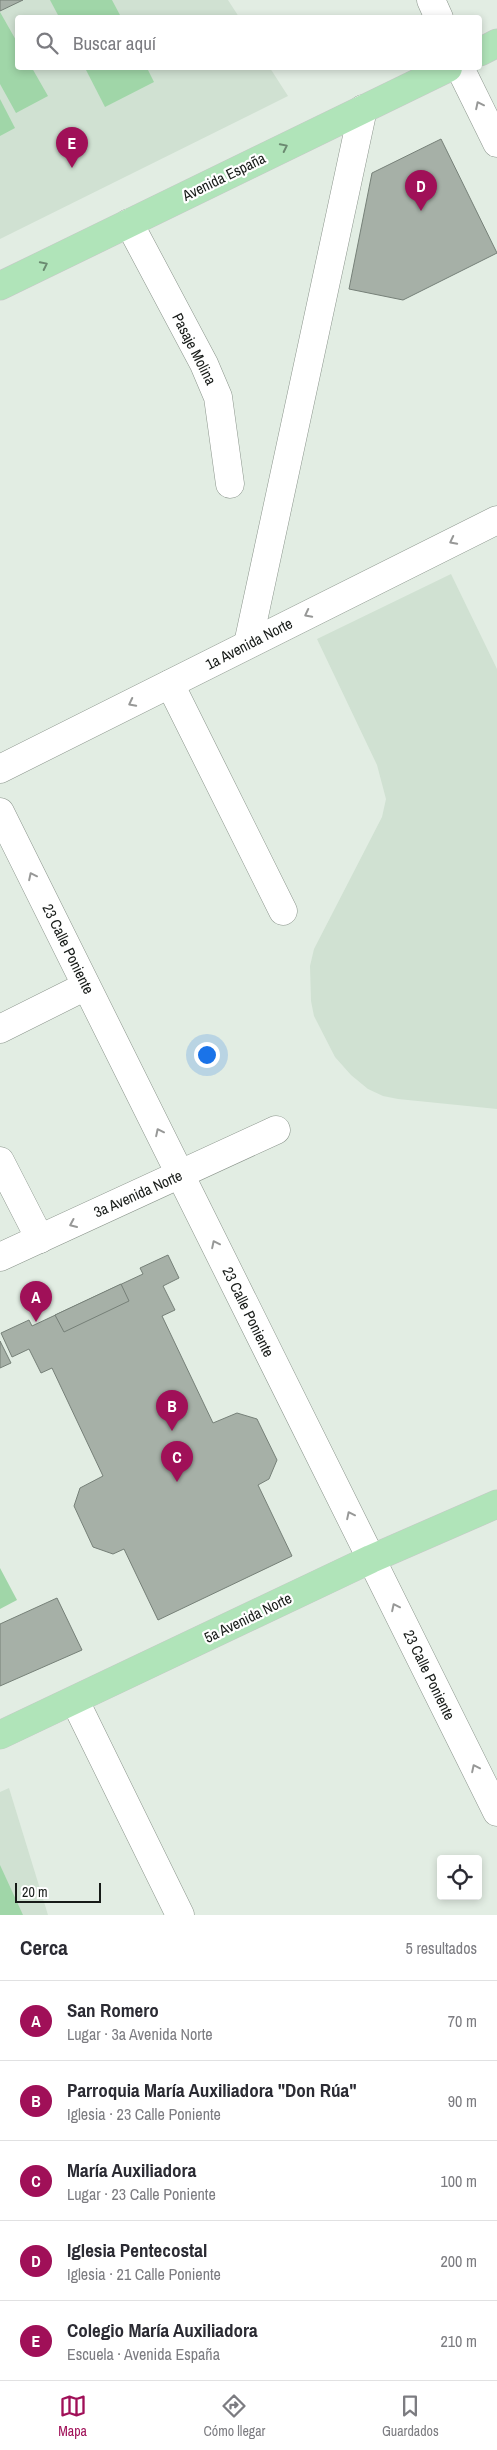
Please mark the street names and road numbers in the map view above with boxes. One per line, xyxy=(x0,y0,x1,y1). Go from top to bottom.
street label: Avenida España xyxy=(178,147,269,206)
street label: Pasaje Molina xyxy=(167,309,222,388)
street label: 1a Avenida Norte xyxy=(202,613,296,674)
street label: 23 Calle Poniente xyxy=(38,900,99,997)
street label: 3a Avenida Norte xyxy=(90,1165,186,1222)
street label: 23 Calle Poniente xyxy=(218,1263,279,1360)
street label: 5a Avenida Norte xyxy=(201,1587,295,1648)
street label: 23 Calle Poniente xyxy=(399,1626,460,1723)

